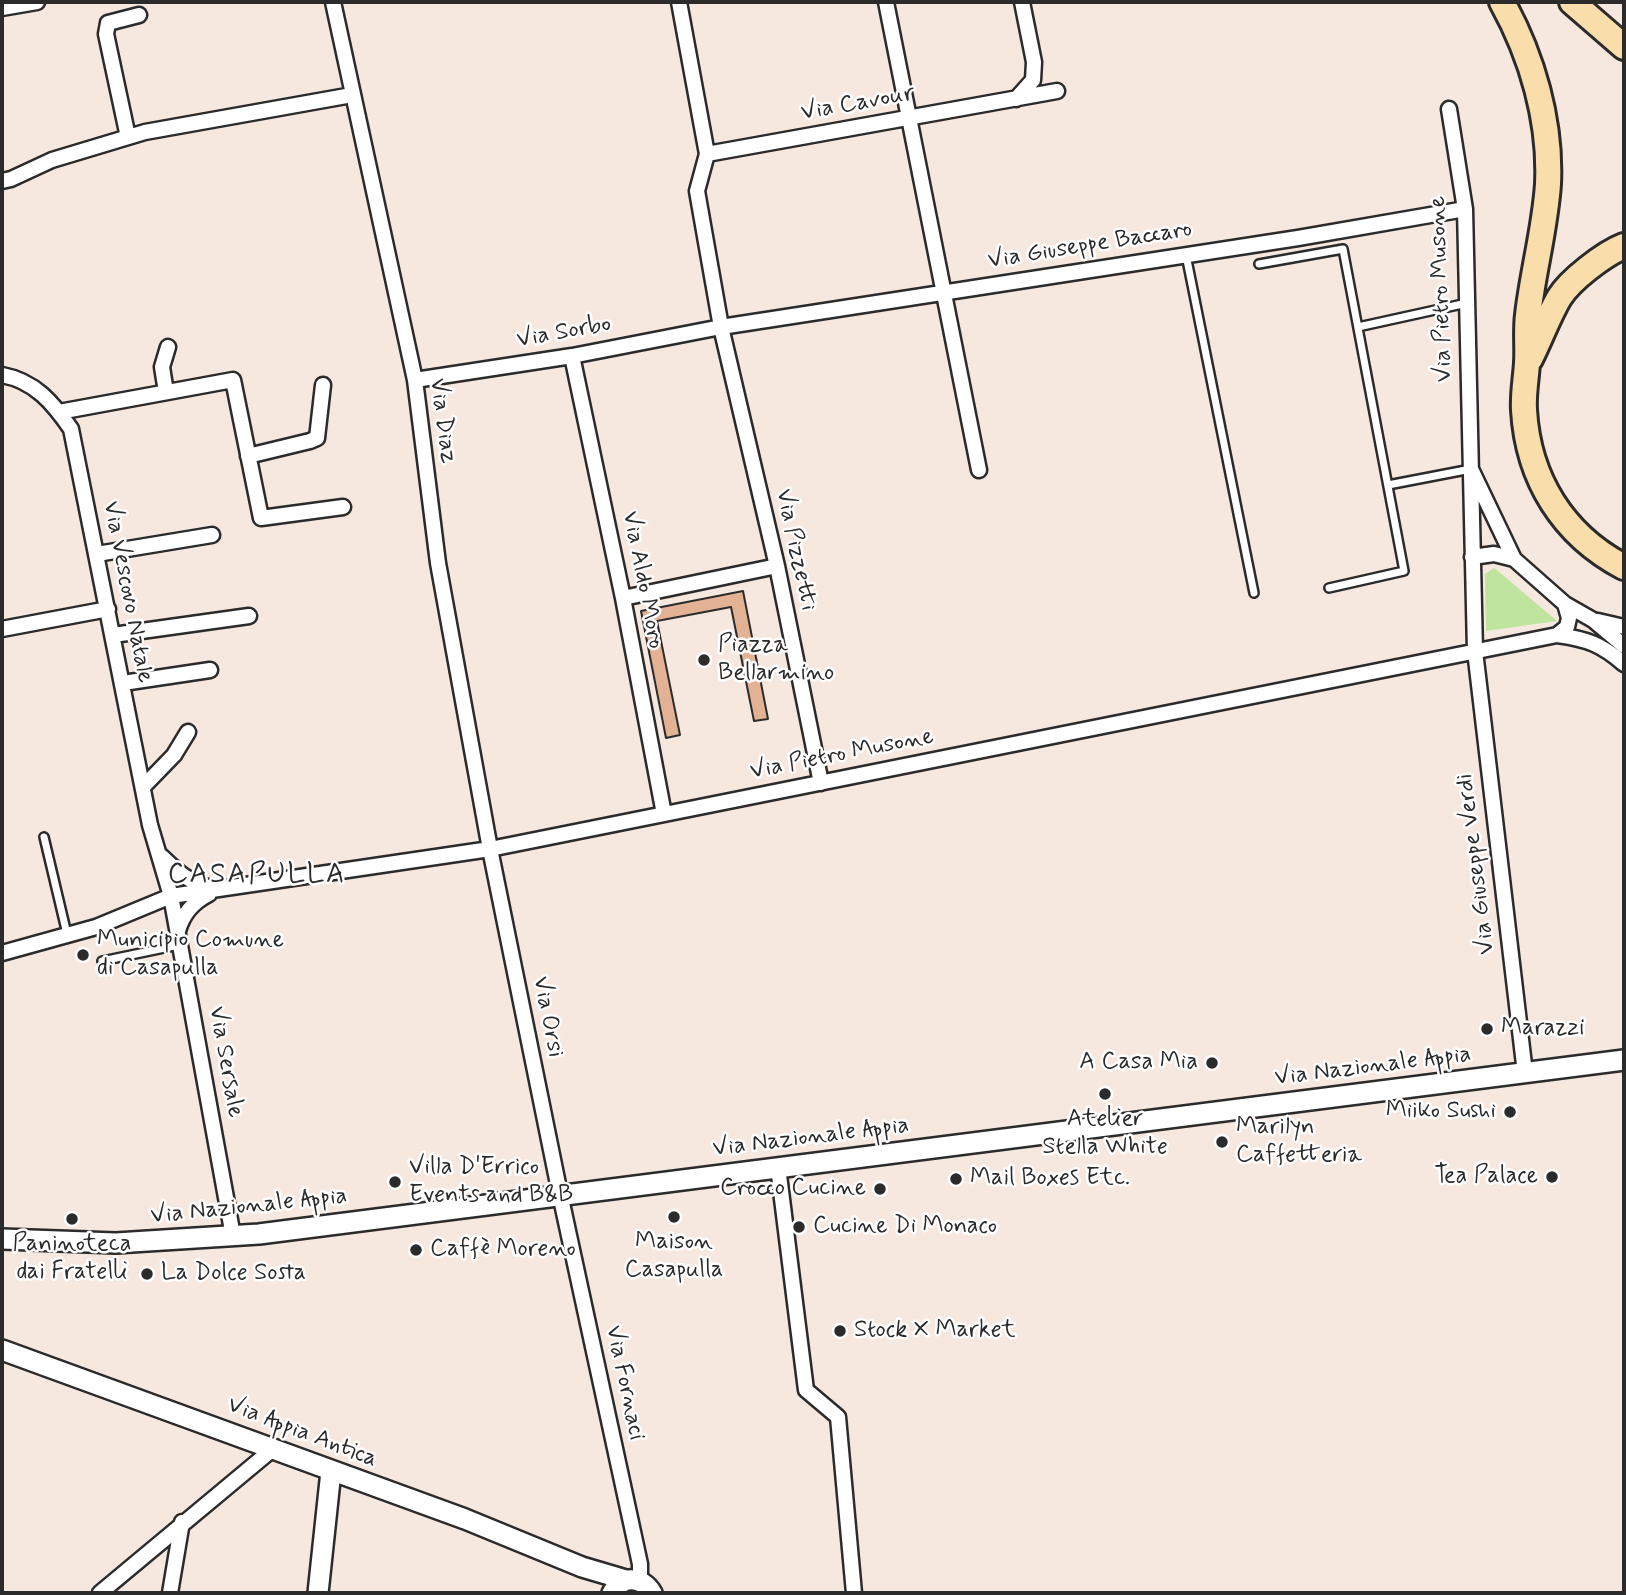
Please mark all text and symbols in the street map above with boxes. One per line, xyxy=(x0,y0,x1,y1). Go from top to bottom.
street label: Via Cavour xyxy=(799,80,917,128)
street label: Via Pietro Musone xyxy=(1424,195,1460,383)
street label: Via Giuseppe Baccaro xyxy=(986,216,1194,276)
street label: Via Sorbo xyxy=(515,311,613,355)
street label: Via Diaz xyxy=(422,376,462,466)
street label: Via Pizzetti xyxy=(768,486,822,614)
street label: Via Vescovo Natale xyxy=(95,499,159,685)
street label: Via Aldo Moro xyxy=(615,509,669,651)
place label: Piazza Bellarmino xyxy=(718,632,834,688)
marker: Piazza Bellarmino xyxy=(696,652,712,668)
street label: Via Pietro Musone xyxy=(748,723,936,787)
street label: Via Giuseppe Verdi xyxy=(1452,772,1502,956)
district label: CASAPULLA xyxy=(171,859,343,893)
place label: Municipio Comune di Casapulla xyxy=(97,927,284,983)
marker: Municipio Comune di Casapulla xyxy=(75,947,91,963)
street label: Via Orsi xyxy=(525,974,569,1060)
street label: Via Sersale xyxy=(201,1004,249,1120)
place label: Marazzi xyxy=(1501,1015,1585,1043)
marker: Marazzi xyxy=(1479,1021,1495,1037)
street label: Via Nazionale Appia xyxy=(1273,1041,1473,1093)
place label: A Casa Mia xyxy=(1079,1049,1198,1077)
marker: A Casa Mia xyxy=(1204,1055,1220,1071)
marker: Atelier Stella White xyxy=(1097,1086,1113,1102)
place label: Miiko Sushi xyxy=(1386,1098,1496,1126)
marker: Miiko Sushi xyxy=(1502,1104,1518,1120)
place label: Atelier Stella White xyxy=(1042,1106,1168,1162)
street label: Via Nazionale Appia xyxy=(711,1112,911,1164)
place label: Marilyn Caffetteria xyxy=(1236,1114,1362,1170)
marker: Marilyn Caffetteria xyxy=(1214,1134,1230,1150)
place label: Villa D'Errico Events and B&B xyxy=(409,1154,573,1210)
place label: Tea Palace xyxy=(1434,1163,1538,1191)
place label: Mail Boxes Etc. xyxy=(970,1165,1130,1193)
marker: Tea Palace xyxy=(1544,1169,1560,1185)
marker: Mail Boxes Etc. xyxy=(948,1171,964,1187)
marker: Villa D'Errico Events and B&B xyxy=(387,1174,403,1190)
place label: Crocco Cucine xyxy=(720,1175,866,1203)
marker: Crocco Cucine xyxy=(872,1181,888,1197)
street label: Via Nazionale Appia xyxy=(149,1182,349,1232)
marker: Maison Casapulla xyxy=(666,1209,682,1225)
marker: Paninoteca dai Fratelli xyxy=(64,1211,80,1227)
place label: Cucine Di Monaco xyxy=(813,1213,997,1241)
marker: Cucine Di Monaco xyxy=(791,1219,807,1235)
place label: Maison Casapulla xyxy=(625,1229,723,1285)
place label: Paninoteca dai Fratelli xyxy=(13,1231,131,1287)
place label: Caffè Moreno xyxy=(430,1236,576,1264)
marker: Caffè Moreno xyxy=(408,1242,424,1258)
place label: La Dolce Sosta xyxy=(161,1260,306,1288)
marker: La Dolce Sosta xyxy=(139,1266,155,1282)
place label: Stock X Market xyxy=(854,1317,1016,1345)
street label: Via Fornaci xyxy=(598,1323,650,1443)
marker: Stock X Market xyxy=(832,1323,848,1339)
street label: Via Appia Antica xyxy=(223,1391,381,1475)

